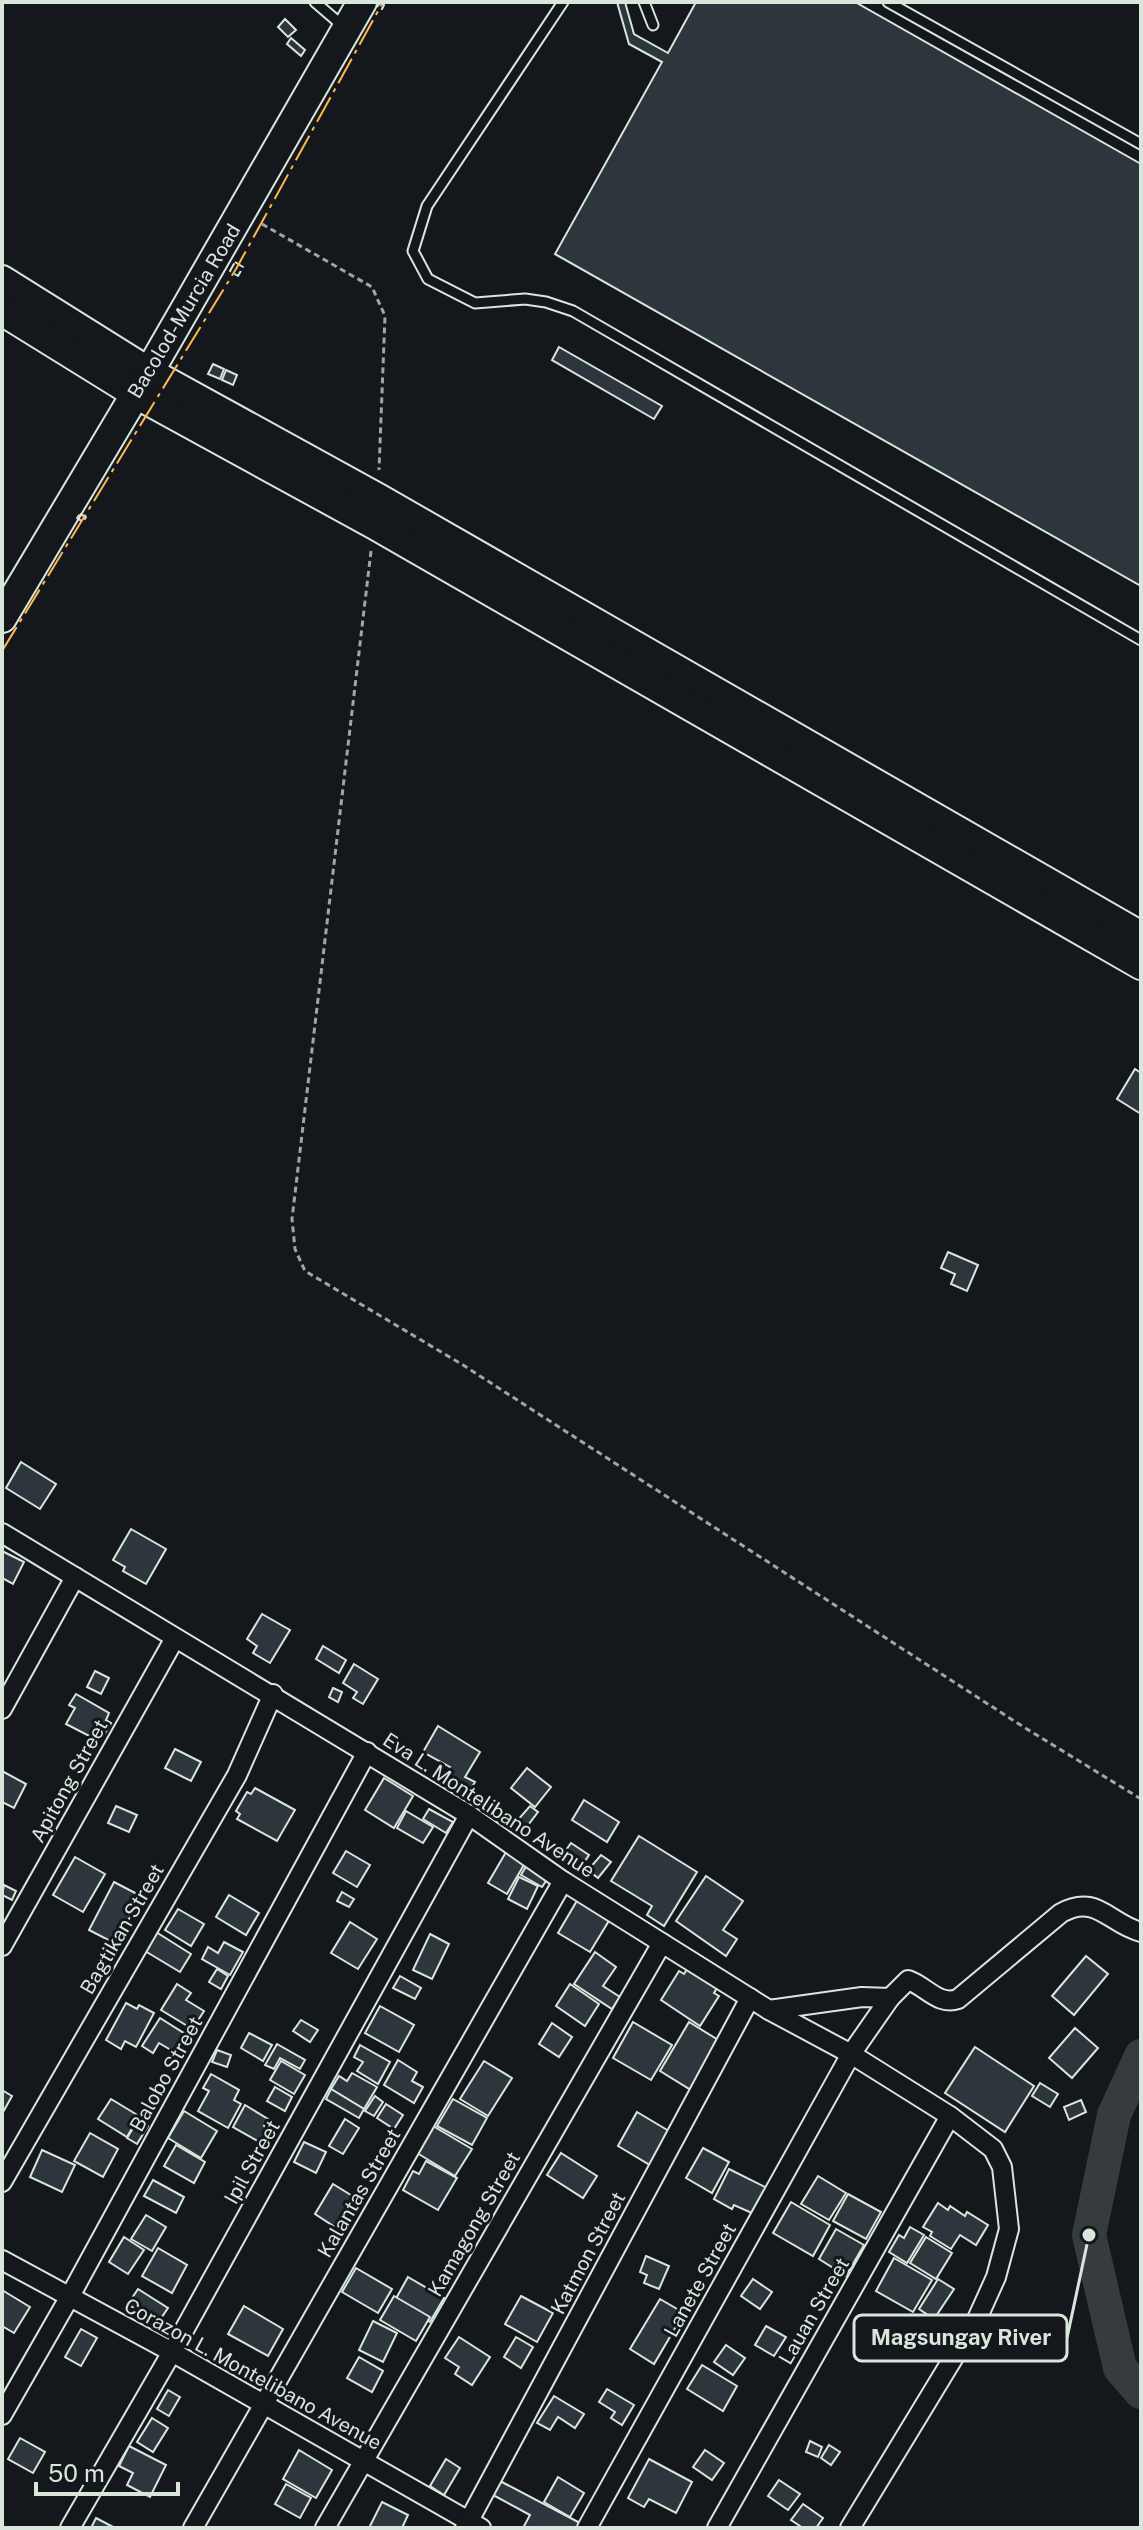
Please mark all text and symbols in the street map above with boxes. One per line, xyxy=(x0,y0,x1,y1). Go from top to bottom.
street label: Bacolod-Murcia Road xyxy=(122,220,246,402)
street label: Apitong Street xyxy=(25,1715,113,1847)
street label: Eva L. Montelibano Avenue xyxy=(379,1727,599,1883)
street label: Bagtikan Street xyxy=(75,1859,169,1999)
street label: Balobo Street xyxy=(125,2012,207,2136)
street label: Ipil Street xyxy=(219,2116,285,2208)
street label: Kalantas Street xyxy=(312,2124,406,2262)
street label: Kamagong Street xyxy=(423,2147,525,2301)
street label: Katmon Street xyxy=(546,2188,630,2318)
street label: Lanete Street xyxy=(659,2219,741,2341)
street label: Lauan Street xyxy=(774,2253,854,2369)
street label: Corazon L. Montelibano Avenue xyxy=(120,2293,386,2455)
callout: Magsungay River xyxy=(854,2315,1067,2361)
text: Magsungay River xyxy=(871,2324,1051,2350)
scale bar xyxy=(36,2446,178,2496)
text: 50 m xyxy=(48,2459,105,2487)

